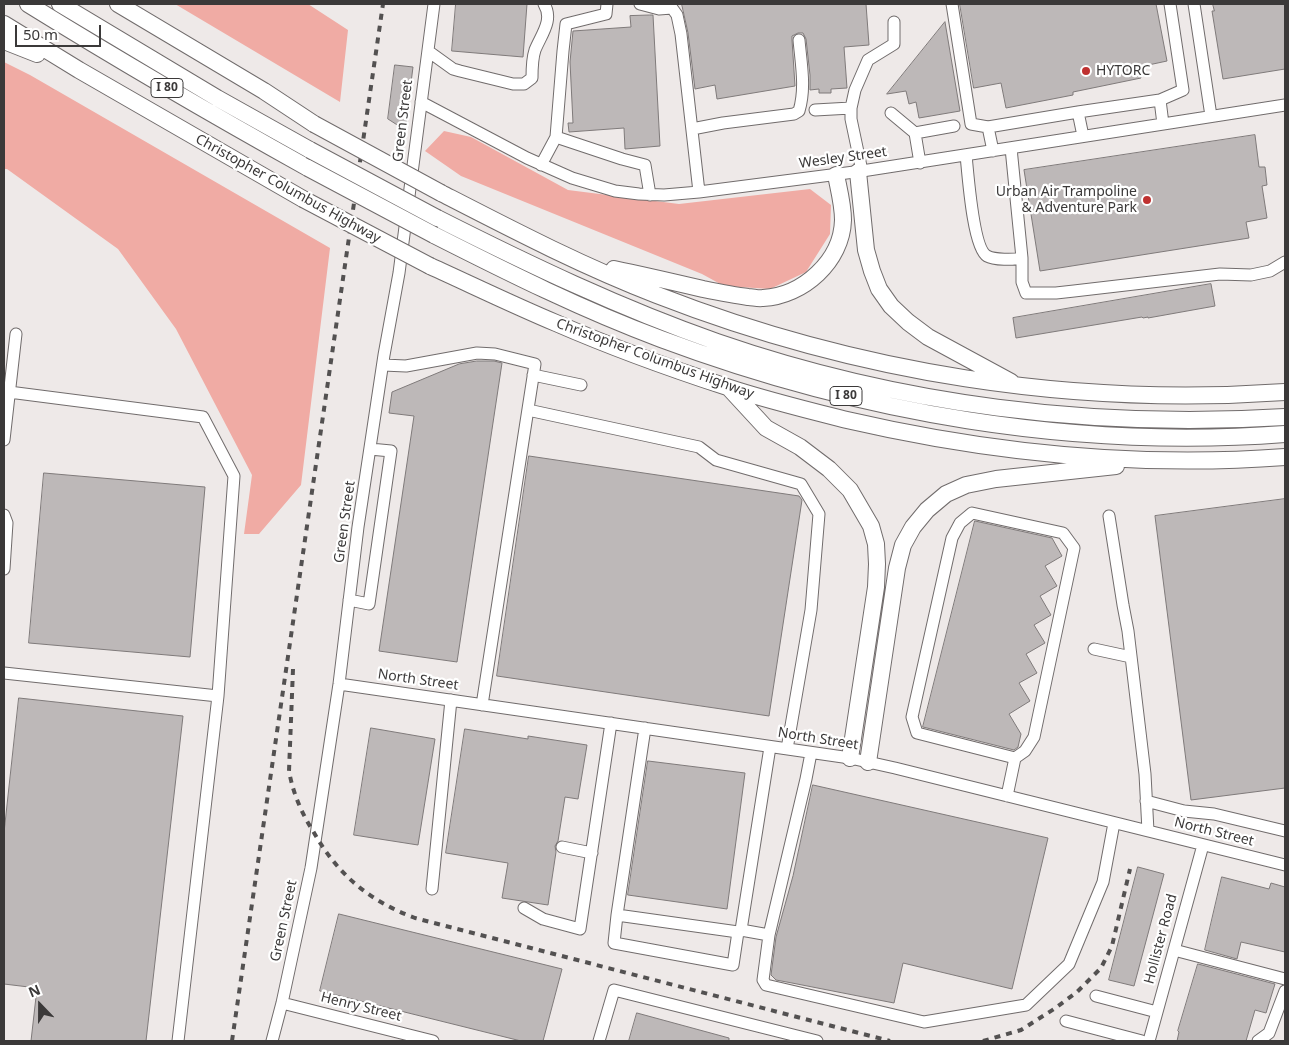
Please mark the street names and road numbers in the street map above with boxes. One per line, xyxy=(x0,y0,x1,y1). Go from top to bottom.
road number: I 80 xyxy=(151,78,183,98)
street label: Green Street xyxy=(390,79,416,163)
street label: Christopher Columbus Highway xyxy=(192,131,384,247)
street label: Wesley Street xyxy=(798,144,888,172)
street label: Christopher Columbus Highway xyxy=(554,315,756,403)
road number: I 80 xyxy=(830,386,862,406)
street label: Green Street xyxy=(331,480,359,564)
street label: North Street xyxy=(377,666,459,694)
street label: North Street xyxy=(777,724,859,754)
street label: North Street xyxy=(1173,814,1255,850)
street label: Green Street xyxy=(267,879,301,963)
street label: Hollister Road xyxy=(1141,892,1181,986)
street label: Henry Street xyxy=(319,989,403,1025)

